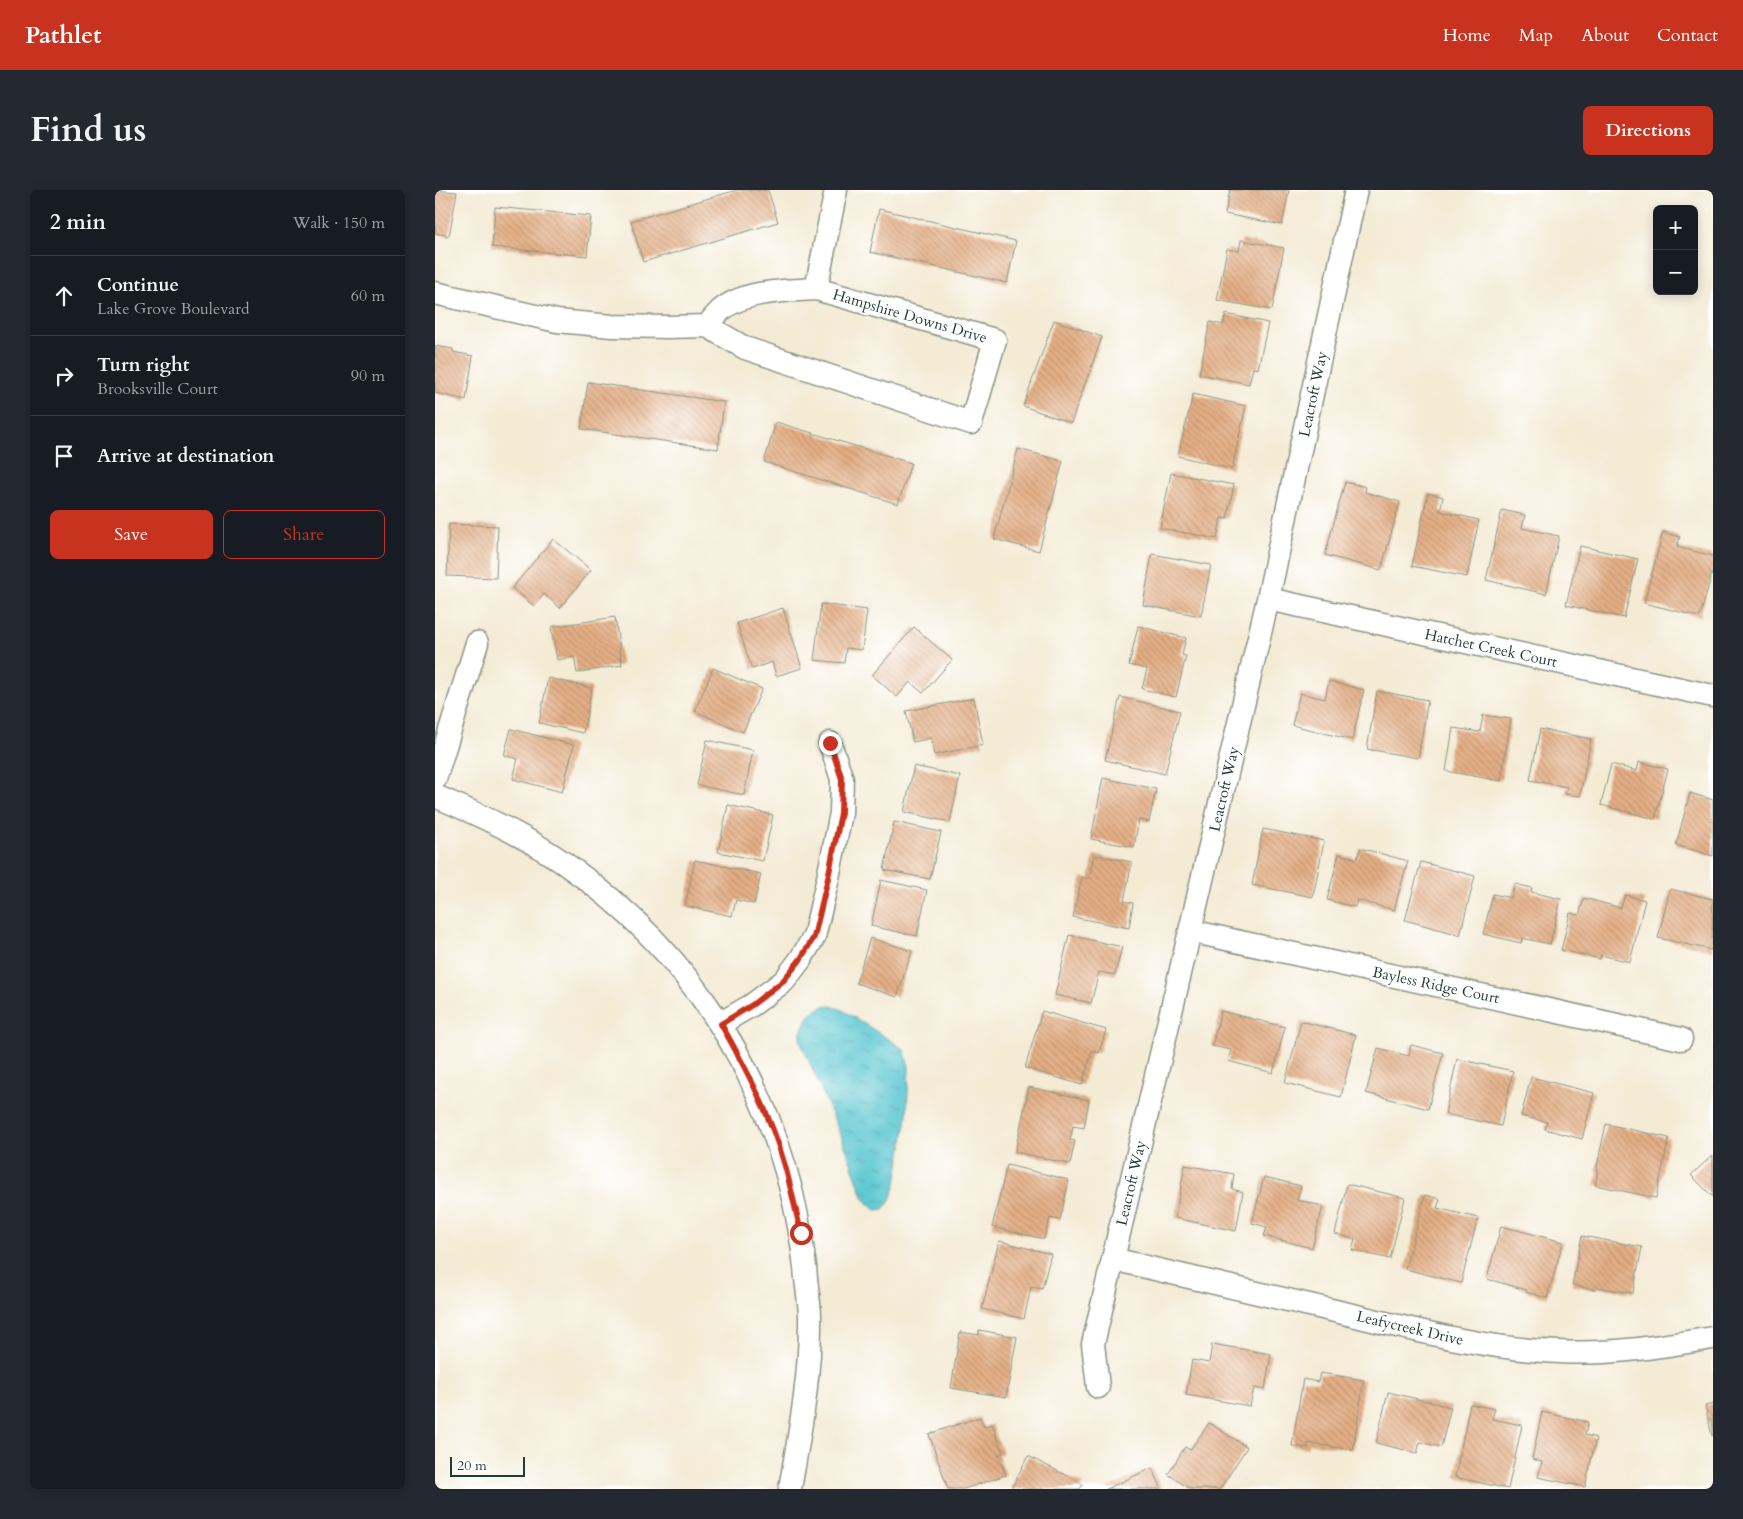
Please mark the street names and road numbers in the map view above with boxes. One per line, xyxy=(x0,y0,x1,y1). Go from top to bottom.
street label: Hampshire Downs Drive xyxy=(831,284,990,348)
street label: Leacroft Way xyxy=(1294,349,1332,439)
street label: Hatchet Creek Court xyxy=(1423,624,1559,672)
street label: Leacroft Way xyxy=(1204,744,1244,834)
street label: Bayless Ridge Court xyxy=(1371,962,1502,1008)
street label: Leacroft Way xyxy=(1111,1138,1151,1228)
street label: Leafycreek Drive xyxy=(1355,1306,1466,1350)

